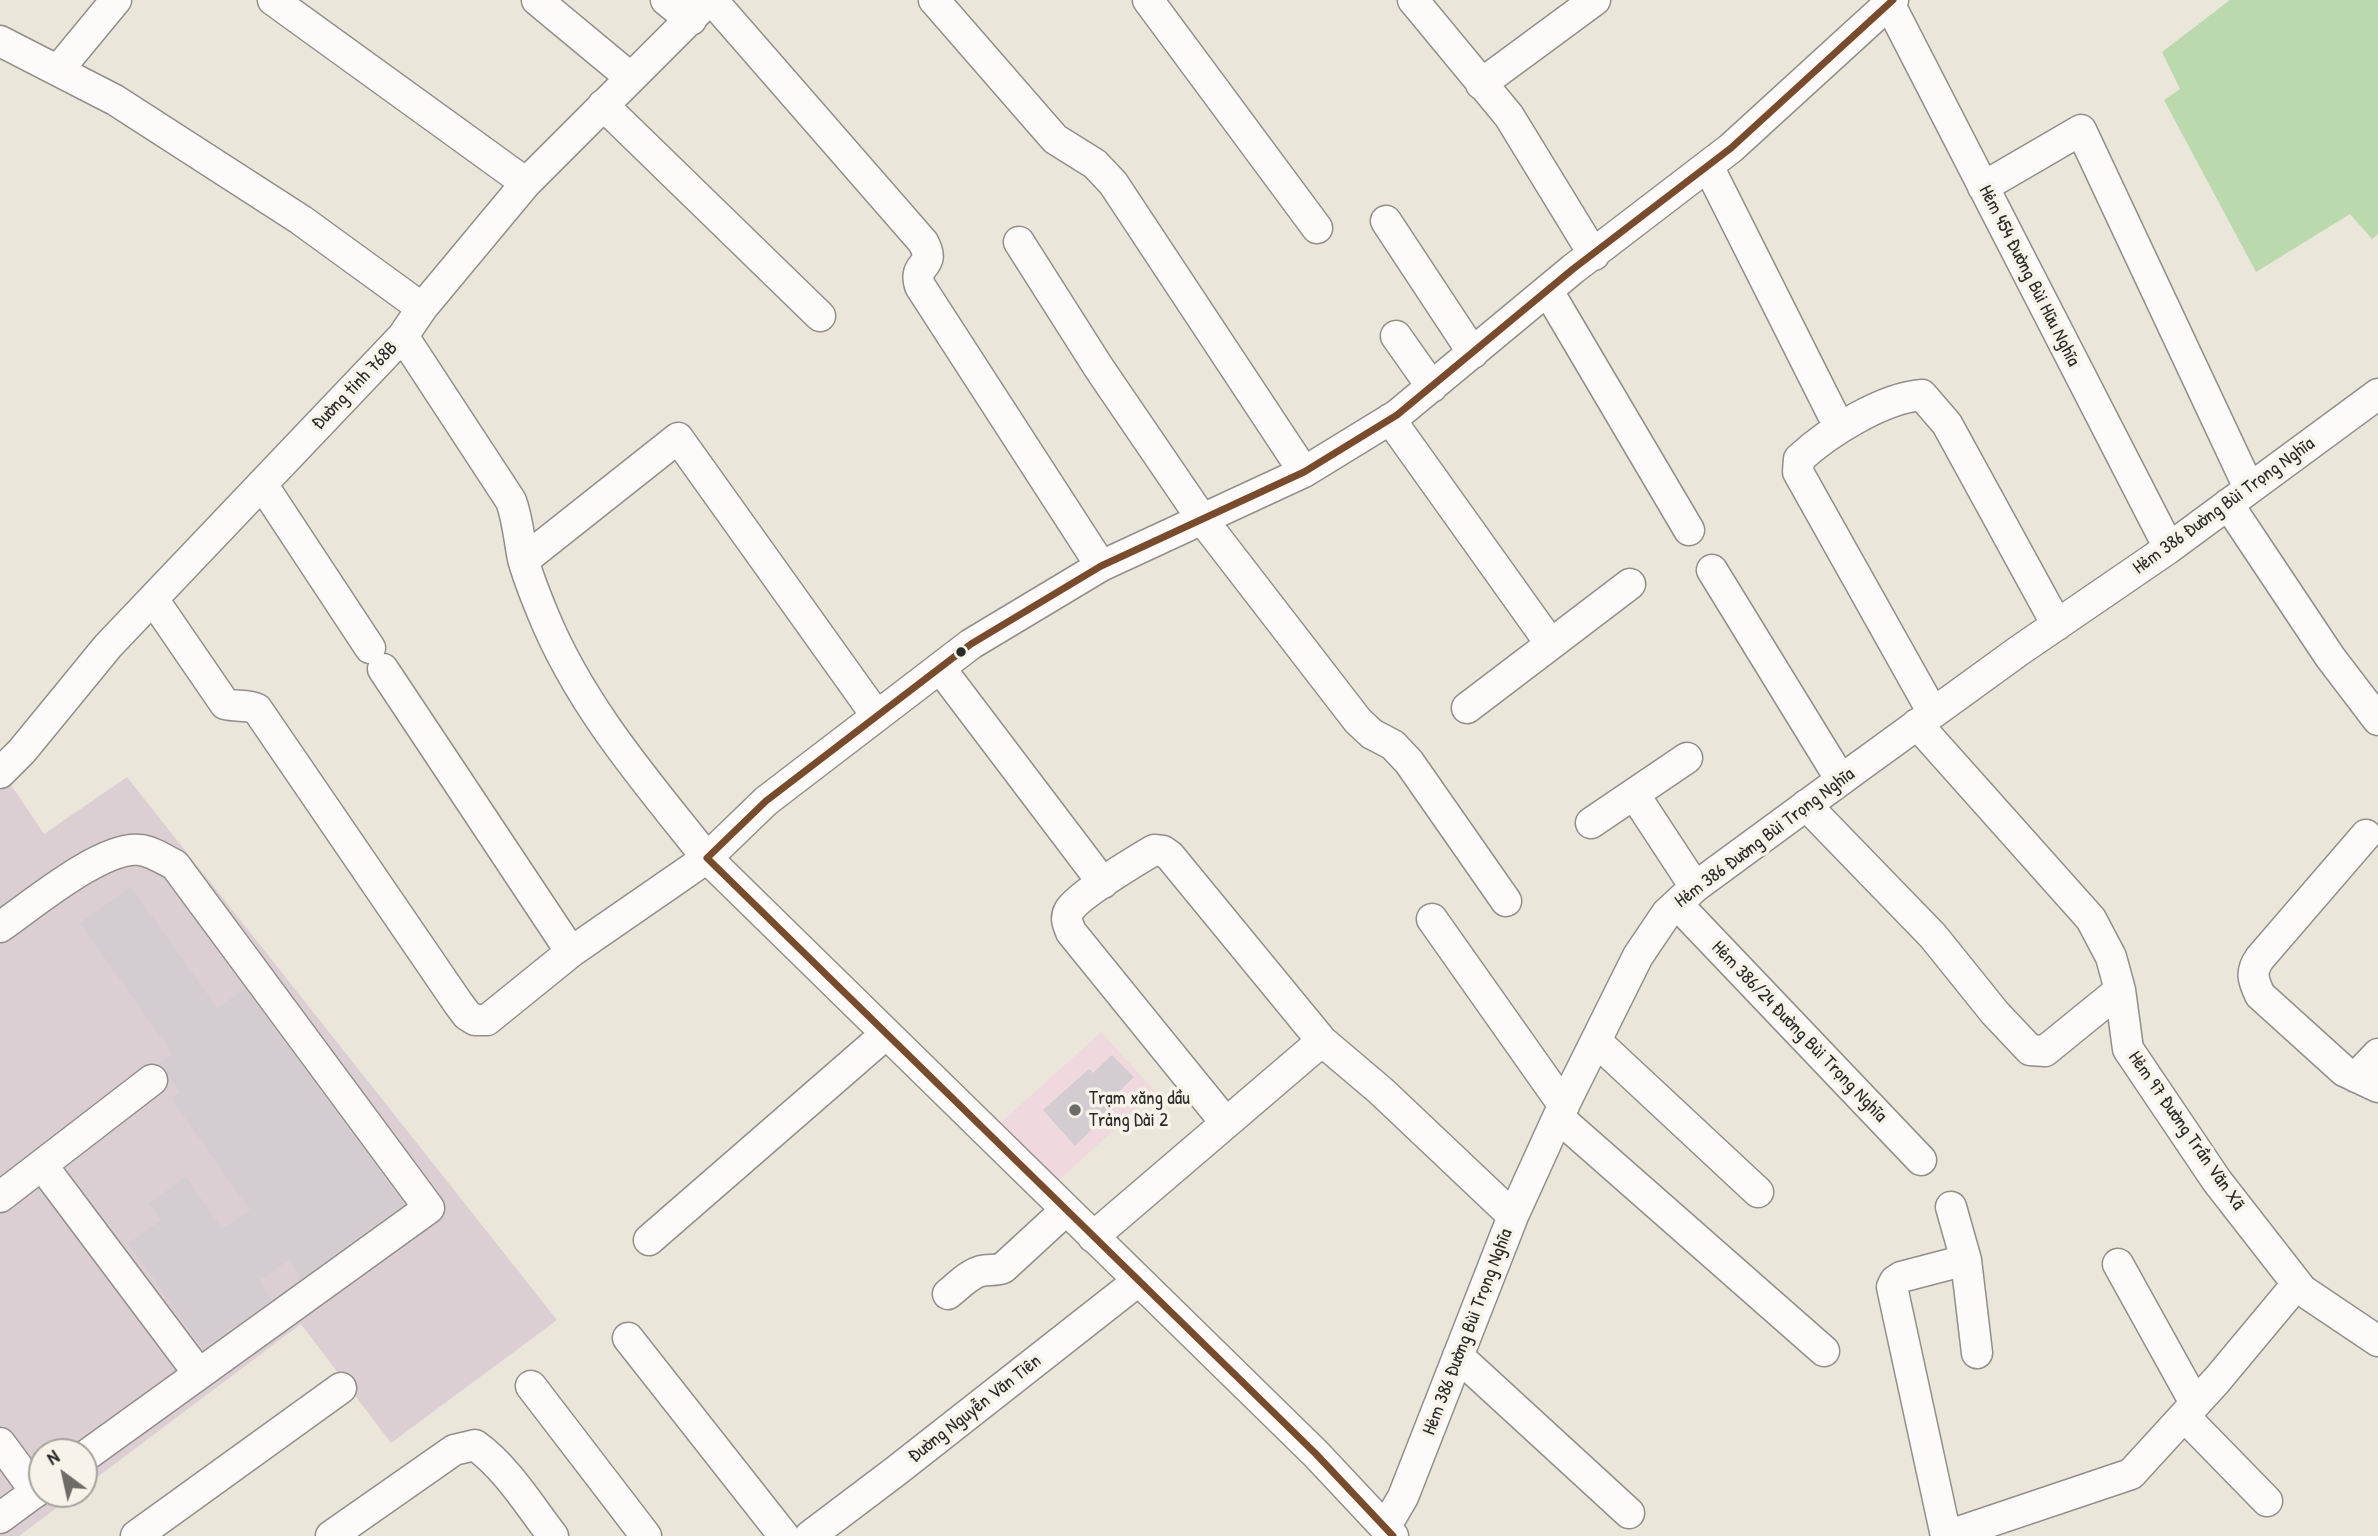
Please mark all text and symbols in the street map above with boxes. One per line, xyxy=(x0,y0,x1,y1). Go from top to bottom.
street label: Hẻm 454 Đường Bùi Hữu Nghĩa xyxy=(1973,182,2085,370)
street label: Đường tỉnh 768B xyxy=(307,337,403,435)
street label: Hẻm 386 Đường Bùi Trọng Nghĩa xyxy=(2129,432,2319,580)
unlabelled marker xyxy=(954,645,968,659)
street label: Hẻm 386 Đường Bùi Trọng Nghĩa xyxy=(1671,763,1859,913)
street label: Hẻm 386/24 Đường Bùi Trọng Nghĩa xyxy=(1706,937,1892,1127)
street label: Hẻm 97 Đường Trần Văn Xã xyxy=(2123,1047,2249,1215)
place label: Trạm xăng dầu Trảng Dài 2 xyxy=(1089,1088,1190,1132)
marker: Trạm xăng dầu Trảng Dài 2 xyxy=(1067,1102,1083,1118)
street label: Hẻm 386 Đường Bùi Trọng Nghĩa xyxy=(1418,1226,1518,1438)
street label: Đường Nguyễn Văn Tiên xyxy=(904,1350,1046,1468)
north arrow xyxy=(28,1438,98,1508)
text: N xyxy=(41,1443,64,1471)

